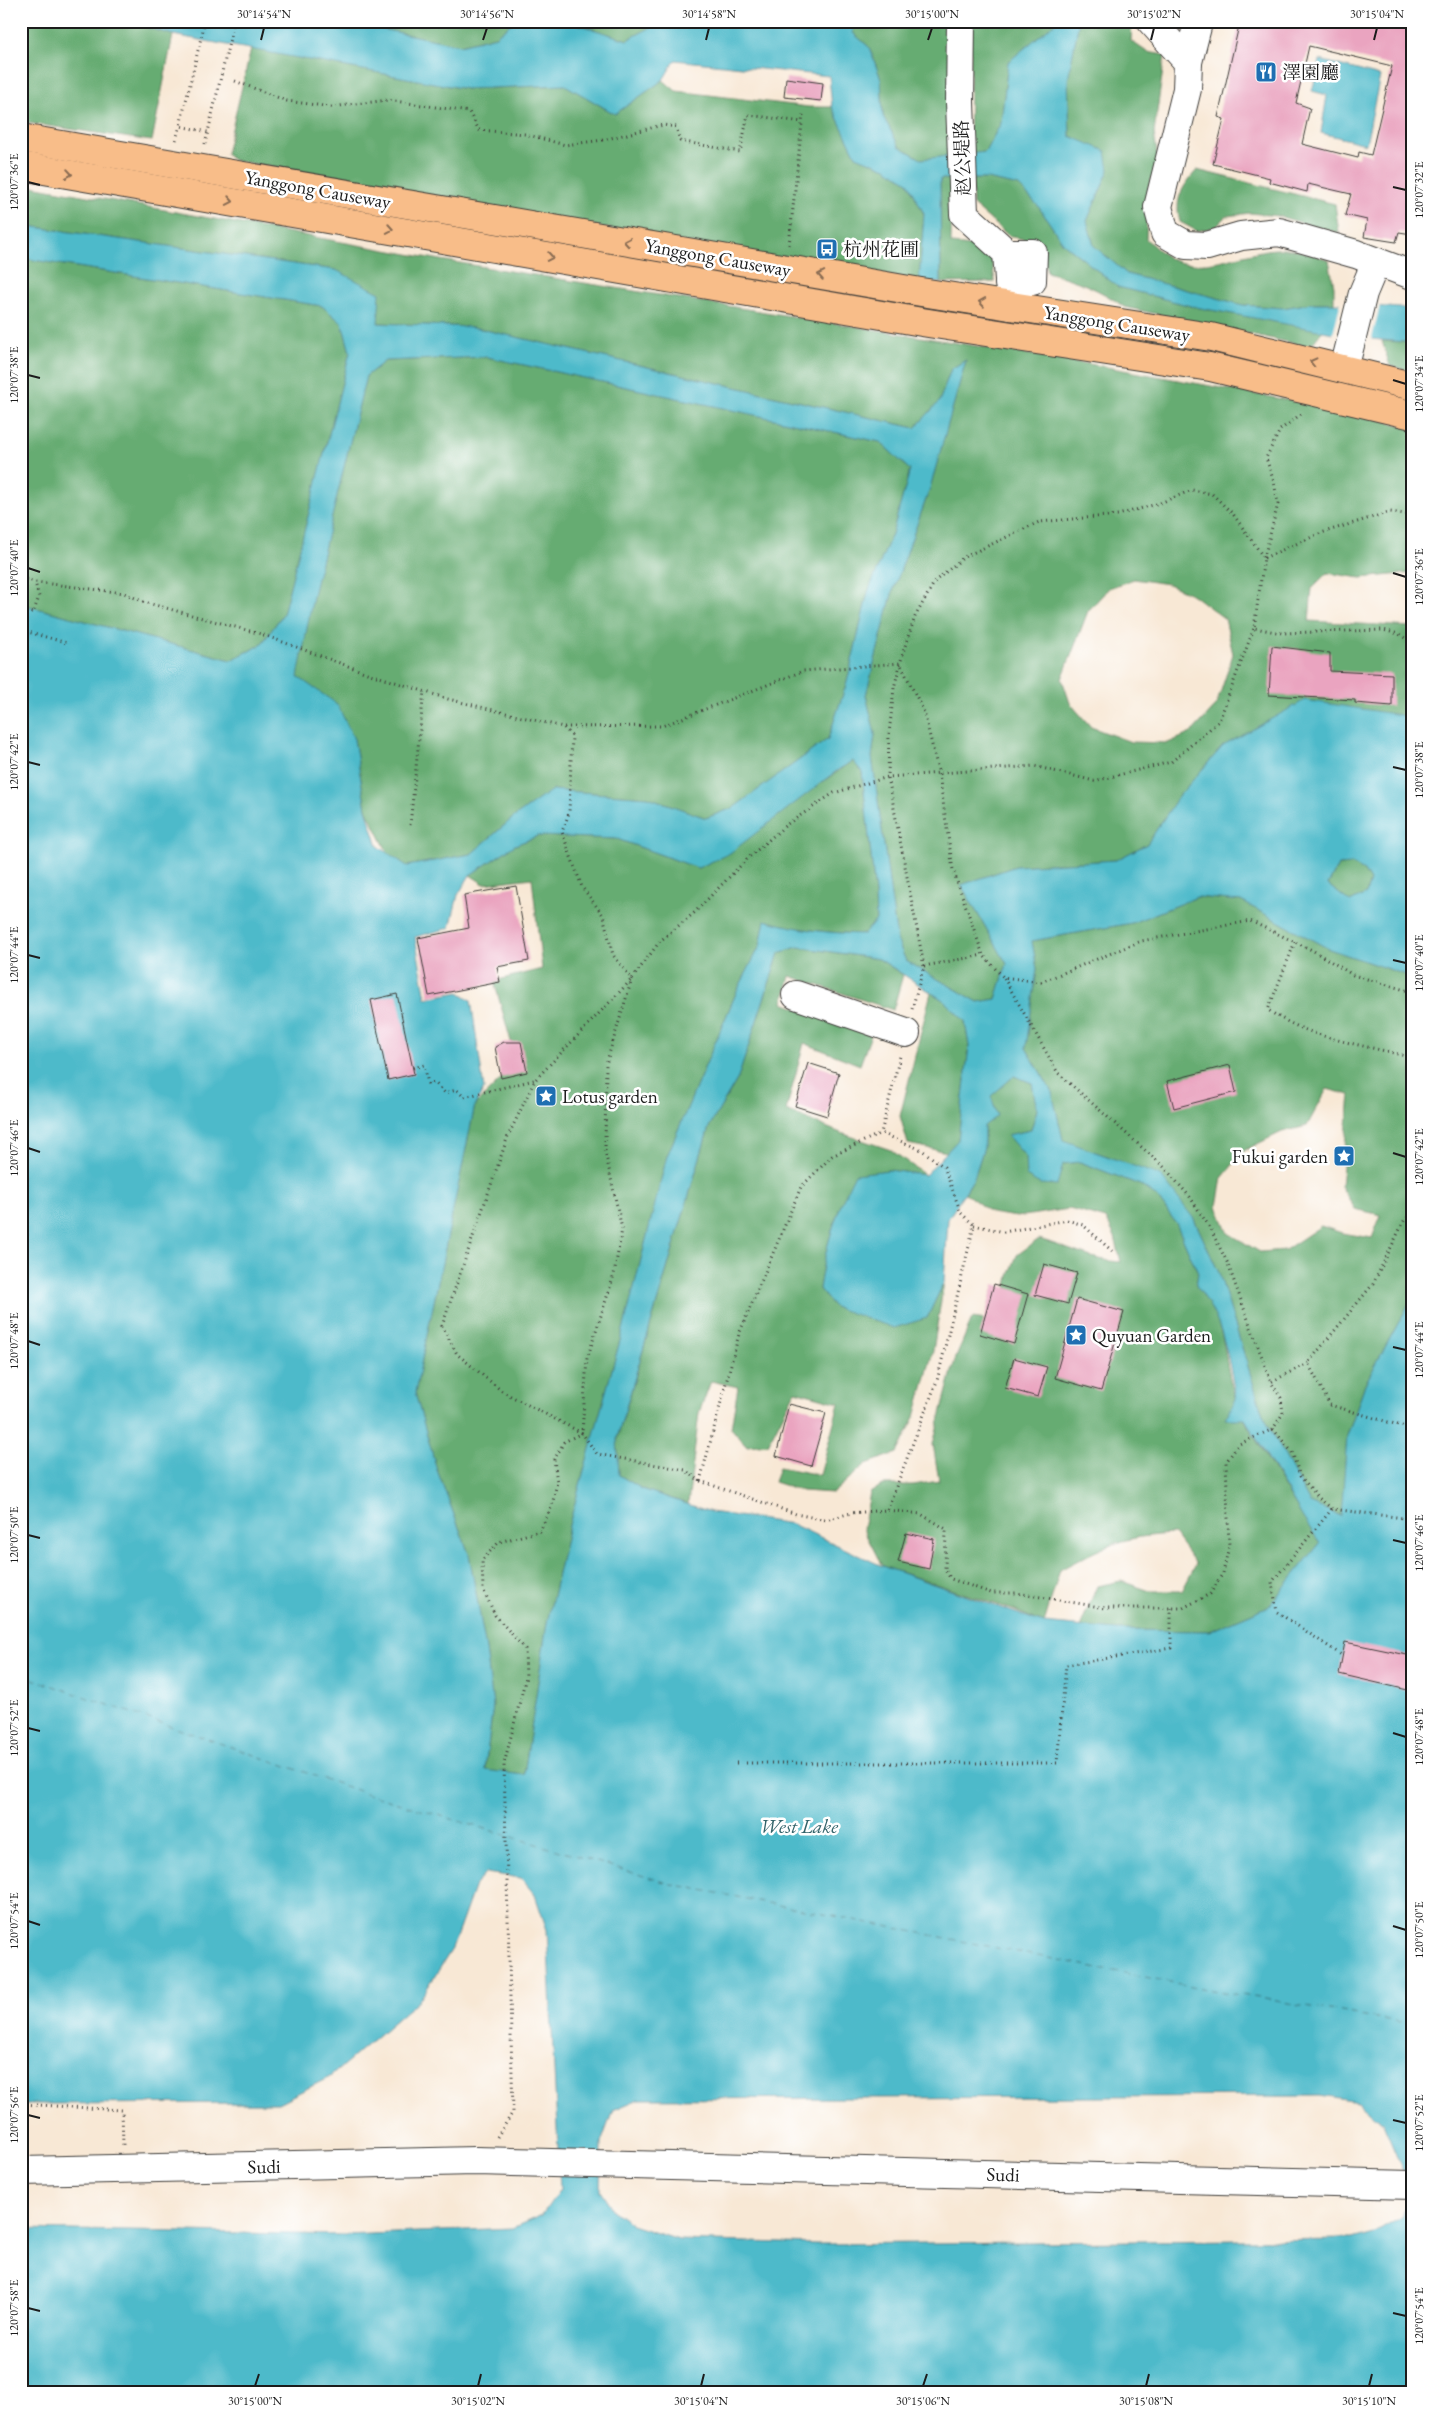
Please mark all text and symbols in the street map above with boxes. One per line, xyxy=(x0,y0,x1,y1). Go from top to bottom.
text: 30°14'54"N xyxy=(237,6,291,22)
text: 30°14'56"N xyxy=(460,6,514,22)
text: 30°14'58"N xyxy=(682,6,736,22)
text: 30°15'00"N xyxy=(905,6,959,22)
text: 30°15'02"N xyxy=(1127,6,1181,22)
text: 30°15'04"N xyxy=(1350,6,1404,22)
restaurant icon: 澤園廳 xyxy=(1254,60,1278,84)
place label: 澤園廳 xyxy=(1282,60,1339,85)
street label: 赵公堤路 xyxy=(949,120,976,196)
text: 120°07'36"E xyxy=(6,153,22,210)
text: 120°07'32"E xyxy=(1411,161,1427,218)
street label: Yanggong Causeway xyxy=(243,164,394,215)
one-way arrow xyxy=(65,169,74,179)
one-way arrow xyxy=(225,196,234,206)
one-way arrow xyxy=(385,224,394,234)
street label: Yanggong Causeway xyxy=(643,232,794,283)
one-way arrow xyxy=(622,237,631,247)
bus stop icon: 杭州花圃 xyxy=(815,237,839,261)
place label: 杭州花圃 xyxy=(843,237,919,262)
one-way arrow xyxy=(545,252,554,262)
one-way arrow xyxy=(817,271,826,281)
one-way arrow xyxy=(977,297,986,307)
street label: Yanggong Causeway xyxy=(1042,300,1193,348)
text: 120°07'38"E xyxy=(6,346,22,403)
text: 120°07'34"E xyxy=(1411,355,1427,412)
one-way arrow xyxy=(1309,357,1318,368)
text: 120°07'40"E xyxy=(6,539,22,596)
text: 120°07'36"E xyxy=(1411,548,1427,605)
text: 120°07'42"E xyxy=(6,733,22,790)
text: 120°07'38"E xyxy=(1411,741,1427,798)
text: 120°07'44"E xyxy=(6,926,22,983)
text: 120°07'40"E xyxy=(1411,934,1427,991)
place icon: Lotus garden xyxy=(534,1084,558,1108)
place label: Lotus garden xyxy=(562,1084,658,1109)
text: 120°07'46"E xyxy=(6,1119,22,1176)
text: 120°07'42"E xyxy=(1411,1128,1427,1185)
place label: Fukui garden xyxy=(1232,1144,1328,1169)
place icon: Fukui garden xyxy=(1332,1144,1356,1168)
text: 120°07'48"E xyxy=(6,1312,22,1369)
text: 120°07'44"E xyxy=(1411,1321,1427,1378)
place icon: Quyuan Garden xyxy=(1064,1323,1088,1347)
place label: Quyuan Garden xyxy=(1092,1323,1211,1348)
text: 120°07'50"E xyxy=(6,1506,22,1563)
text: 120°07'46"E xyxy=(1411,1514,1427,1571)
text: 120°07'52"E xyxy=(6,1699,22,1756)
text: 120°07'48"E xyxy=(1411,1708,1427,1765)
water label: West Lake xyxy=(760,1813,838,1839)
text: 120°07'54"E xyxy=(6,1892,22,1949)
text: 120°07'50"E xyxy=(1411,1901,1427,1958)
text: 120°07'56"E xyxy=(6,2086,22,2143)
text: 120°07'52"E xyxy=(1411,2094,1427,2151)
street label: Sudi xyxy=(247,2154,281,2179)
street label: Sudi xyxy=(986,2161,1020,2188)
text: 120°07'58"E xyxy=(6,2279,22,2336)
text: 120°07'54"E xyxy=(1411,2287,1427,2344)
text: 30°15'00"N xyxy=(228,2393,282,2409)
text: 30°15'02"N xyxy=(451,2393,505,2409)
text: 30°15'04"N xyxy=(674,2393,728,2409)
text: 30°15'06"N xyxy=(896,2393,950,2409)
text: 30°15'08"N xyxy=(1119,2393,1173,2409)
text: 30°15'10"N xyxy=(1342,2393,1396,2409)

